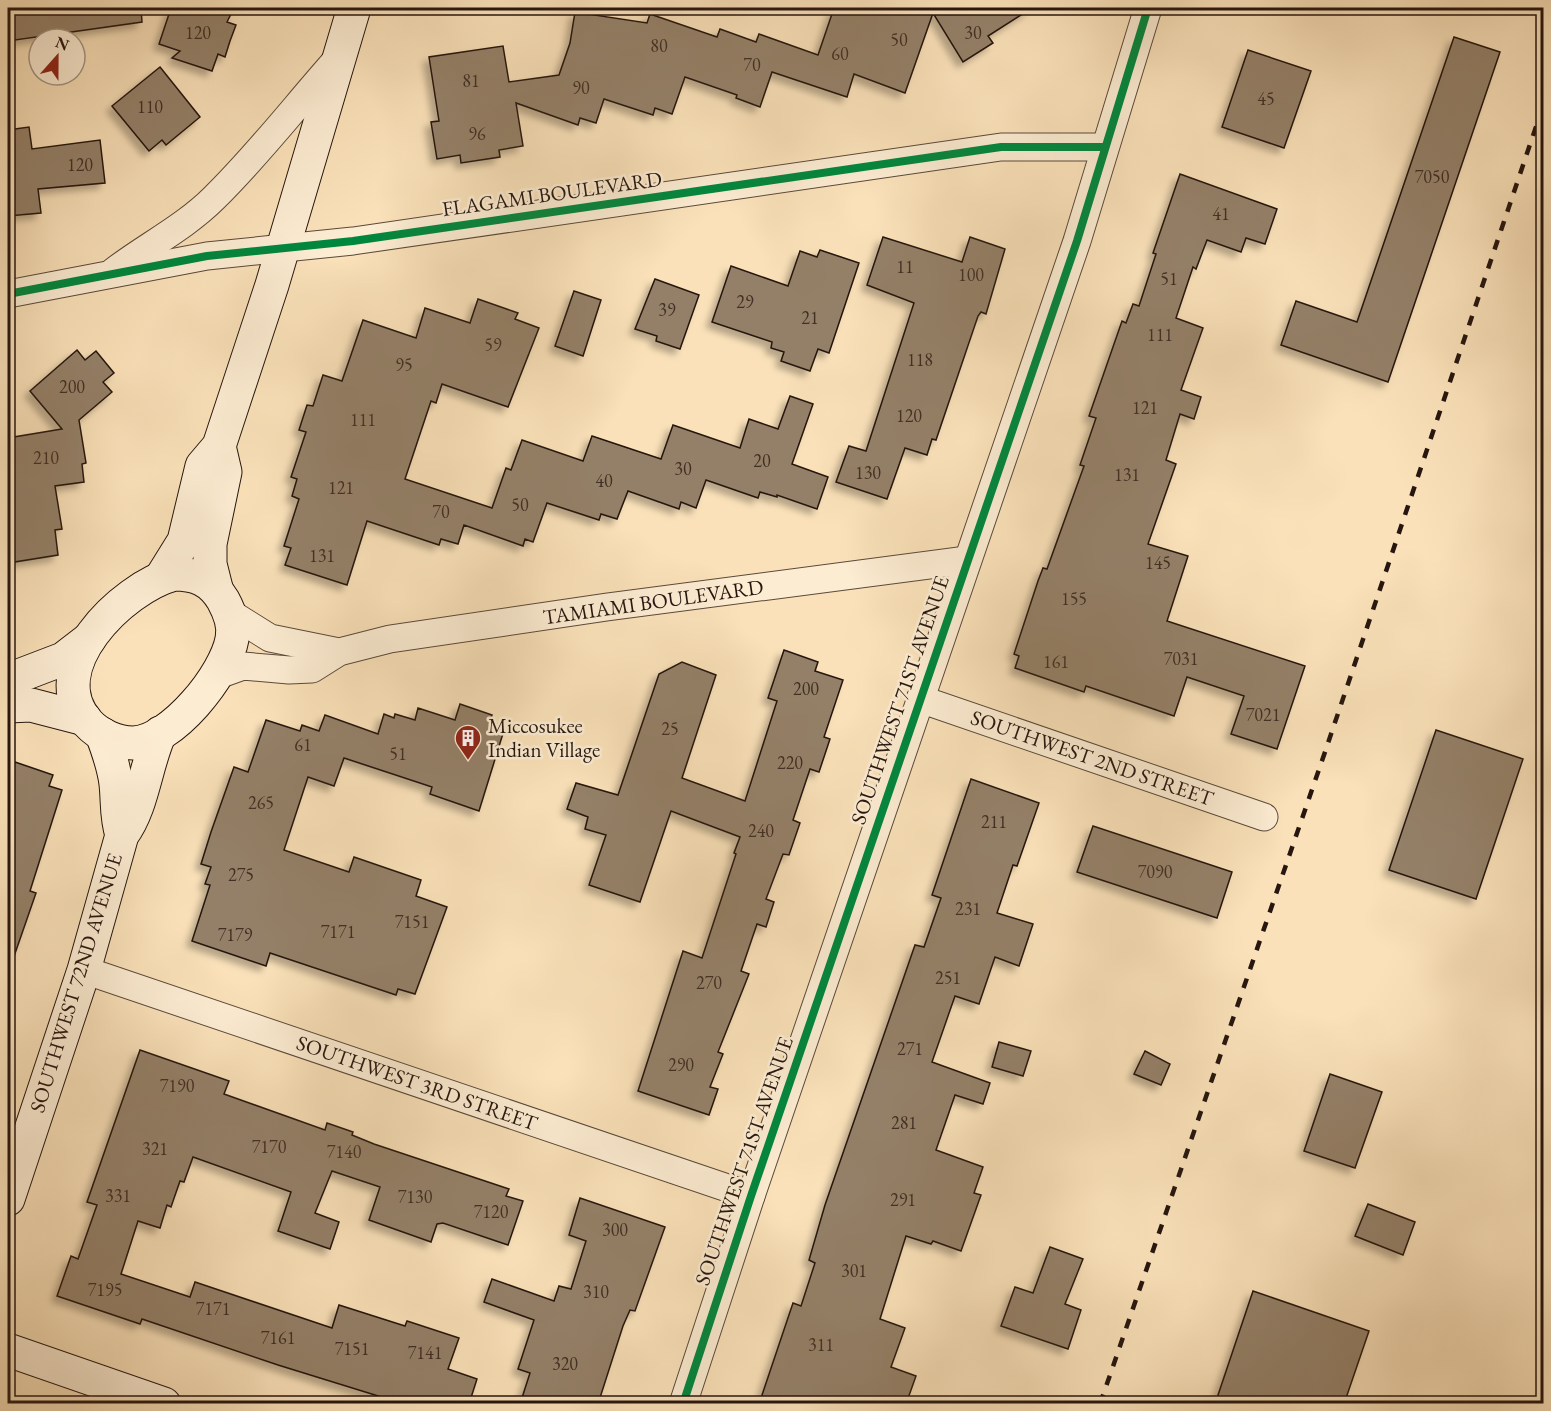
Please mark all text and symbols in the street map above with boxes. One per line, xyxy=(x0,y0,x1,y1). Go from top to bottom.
house number: 120 xyxy=(185,21,211,44)
house number: 30 xyxy=(964,21,982,44)
north arrow xyxy=(27,27,87,87)
house number: 50 xyxy=(890,28,908,51)
text: N xyxy=(52,31,72,56)
house number: 80 xyxy=(650,34,668,57)
house number: 60 xyxy=(831,42,849,65)
house number: 70 xyxy=(743,53,761,76)
house number: 81 xyxy=(462,69,480,92)
house number: 90 xyxy=(572,76,590,99)
house number: 45 xyxy=(1257,87,1275,110)
house number: 110 xyxy=(137,95,163,118)
house number: 96 xyxy=(468,122,486,145)
house number: 120 xyxy=(67,153,93,176)
street label: FLAGAMI BOULEVARD xyxy=(440,165,664,222)
house number: 7050 xyxy=(1415,165,1450,188)
house number: 41 xyxy=(1212,202,1230,225)
house number: 11 xyxy=(896,255,914,278)
house number: 100 xyxy=(958,263,984,286)
house number: 51 xyxy=(1160,267,1178,290)
house number: 29 xyxy=(736,290,754,313)
house number: 39 xyxy=(658,298,676,321)
house number: 21 xyxy=(801,306,819,329)
house number: 111 xyxy=(1147,323,1173,346)
house number: 59 xyxy=(484,333,502,356)
house number: 118 xyxy=(907,348,933,371)
house number: 95 xyxy=(395,353,413,376)
house number: 200 xyxy=(59,375,85,398)
house number: 121 xyxy=(1132,396,1158,419)
house number: 120 xyxy=(896,404,922,427)
house number: 111 xyxy=(350,408,376,431)
house number: 210 xyxy=(33,446,59,469)
house number: 20 xyxy=(753,449,771,472)
house number: 30 xyxy=(674,457,692,480)
house number: 130 xyxy=(855,461,881,484)
house number: 131 xyxy=(1114,463,1140,486)
house number: 40 xyxy=(595,469,613,492)
house number: 121 xyxy=(328,476,354,499)
house number: 50 xyxy=(511,493,529,516)
house number: 70 xyxy=(432,500,450,523)
house number: 131 xyxy=(309,544,335,567)
house number: 145 xyxy=(1145,551,1171,574)
street label: SOUTHWEST 71ST AVENUE xyxy=(844,572,955,828)
street label: TAMIAMI BOULEVARD xyxy=(541,573,765,630)
house number: 155 xyxy=(1061,587,1087,610)
house number: 7031 xyxy=(1164,647,1198,670)
house number: 161 xyxy=(1043,650,1069,673)
house number: 200 xyxy=(793,677,819,700)
street label: SOUTHWEST 2ND STREET xyxy=(967,703,1218,812)
house number: 7021 xyxy=(1246,703,1280,726)
place label: Miccosukee Indian Village xyxy=(488,712,600,763)
house number: 25 xyxy=(661,717,679,740)
building icon: Miccosukee Indian Village xyxy=(453,723,483,761)
house number: 61 xyxy=(294,733,312,756)
house number: 51 xyxy=(389,742,407,765)
house number: 220 xyxy=(777,751,803,774)
house number: 265 xyxy=(248,791,274,814)
house number: 211 xyxy=(981,810,1007,833)
house number: 240 xyxy=(748,819,774,842)
street label: SOUTHWEST 72ND AVENUE xyxy=(23,850,128,1116)
house number: 7090 xyxy=(1138,860,1173,883)
house number: 275 xyxy=(228,863,254,886)
house number: 231 xyxy=(955,897,981,920)
house number: 7151 xyxy=(395,910,429,933)
house number: 7171 xyxy=(321,920,355,943)
house number: 7179 xyxy=(218,923,253,946)
house number: 251 xyxy=(935,966,961,989)
house number: 270 xyxy=(696,971,722,994)
street label: SOUTHWEST 3RD STREET xyxy=(293,1029,542,1137)
street label: SOUTHWEST 71ST AVENUE xyxy=(688,1033,799,1289)
house number: 271 xyxy=(897,1037,923,1060)
house number: 290 xyxy=(668,1053,694,1076)
house number: 7190 xyxy=(160,1074,195,1097)
house number: 281 xyxy=(891,1111,917,1134)
house number: 7170 xyxy=(252,1135,287,1158)
house number: 321 xyxy=(142,1137,168,1160)
house number: 7140 xyxy=(327,1140,362,1163)
house number: 331 xyxy=(105,1184,131,1207)
house number: 7130 xyxy=(398,1185,433,1208)
house number: 291 xyxy=(890,1188,916,1211)
house number: 7120 xyxy=(474,1200,509,1223)
house number: 300 xyxy=(602,1218,628,1241)
house number: 301 xyxy=(841,1259,867,1282)
house number: 7195 xyxy=(88,1278,122,1301)
house number: 310 xyxy=(583,1280,609,1303)
house number: 7171 xyxy=(196,1297,230,1320)
house number: 7161 xyxy=(261,1326,295,1349)
house number: 311 xyxy=(808,1333,834,1356)
house number: 7151 xyxy=(335,1337,369,1360)
house number: 7141 xyxy=(408,1341,442,1364)
house number: 320 xyxy=(552,1352,578,1375)

